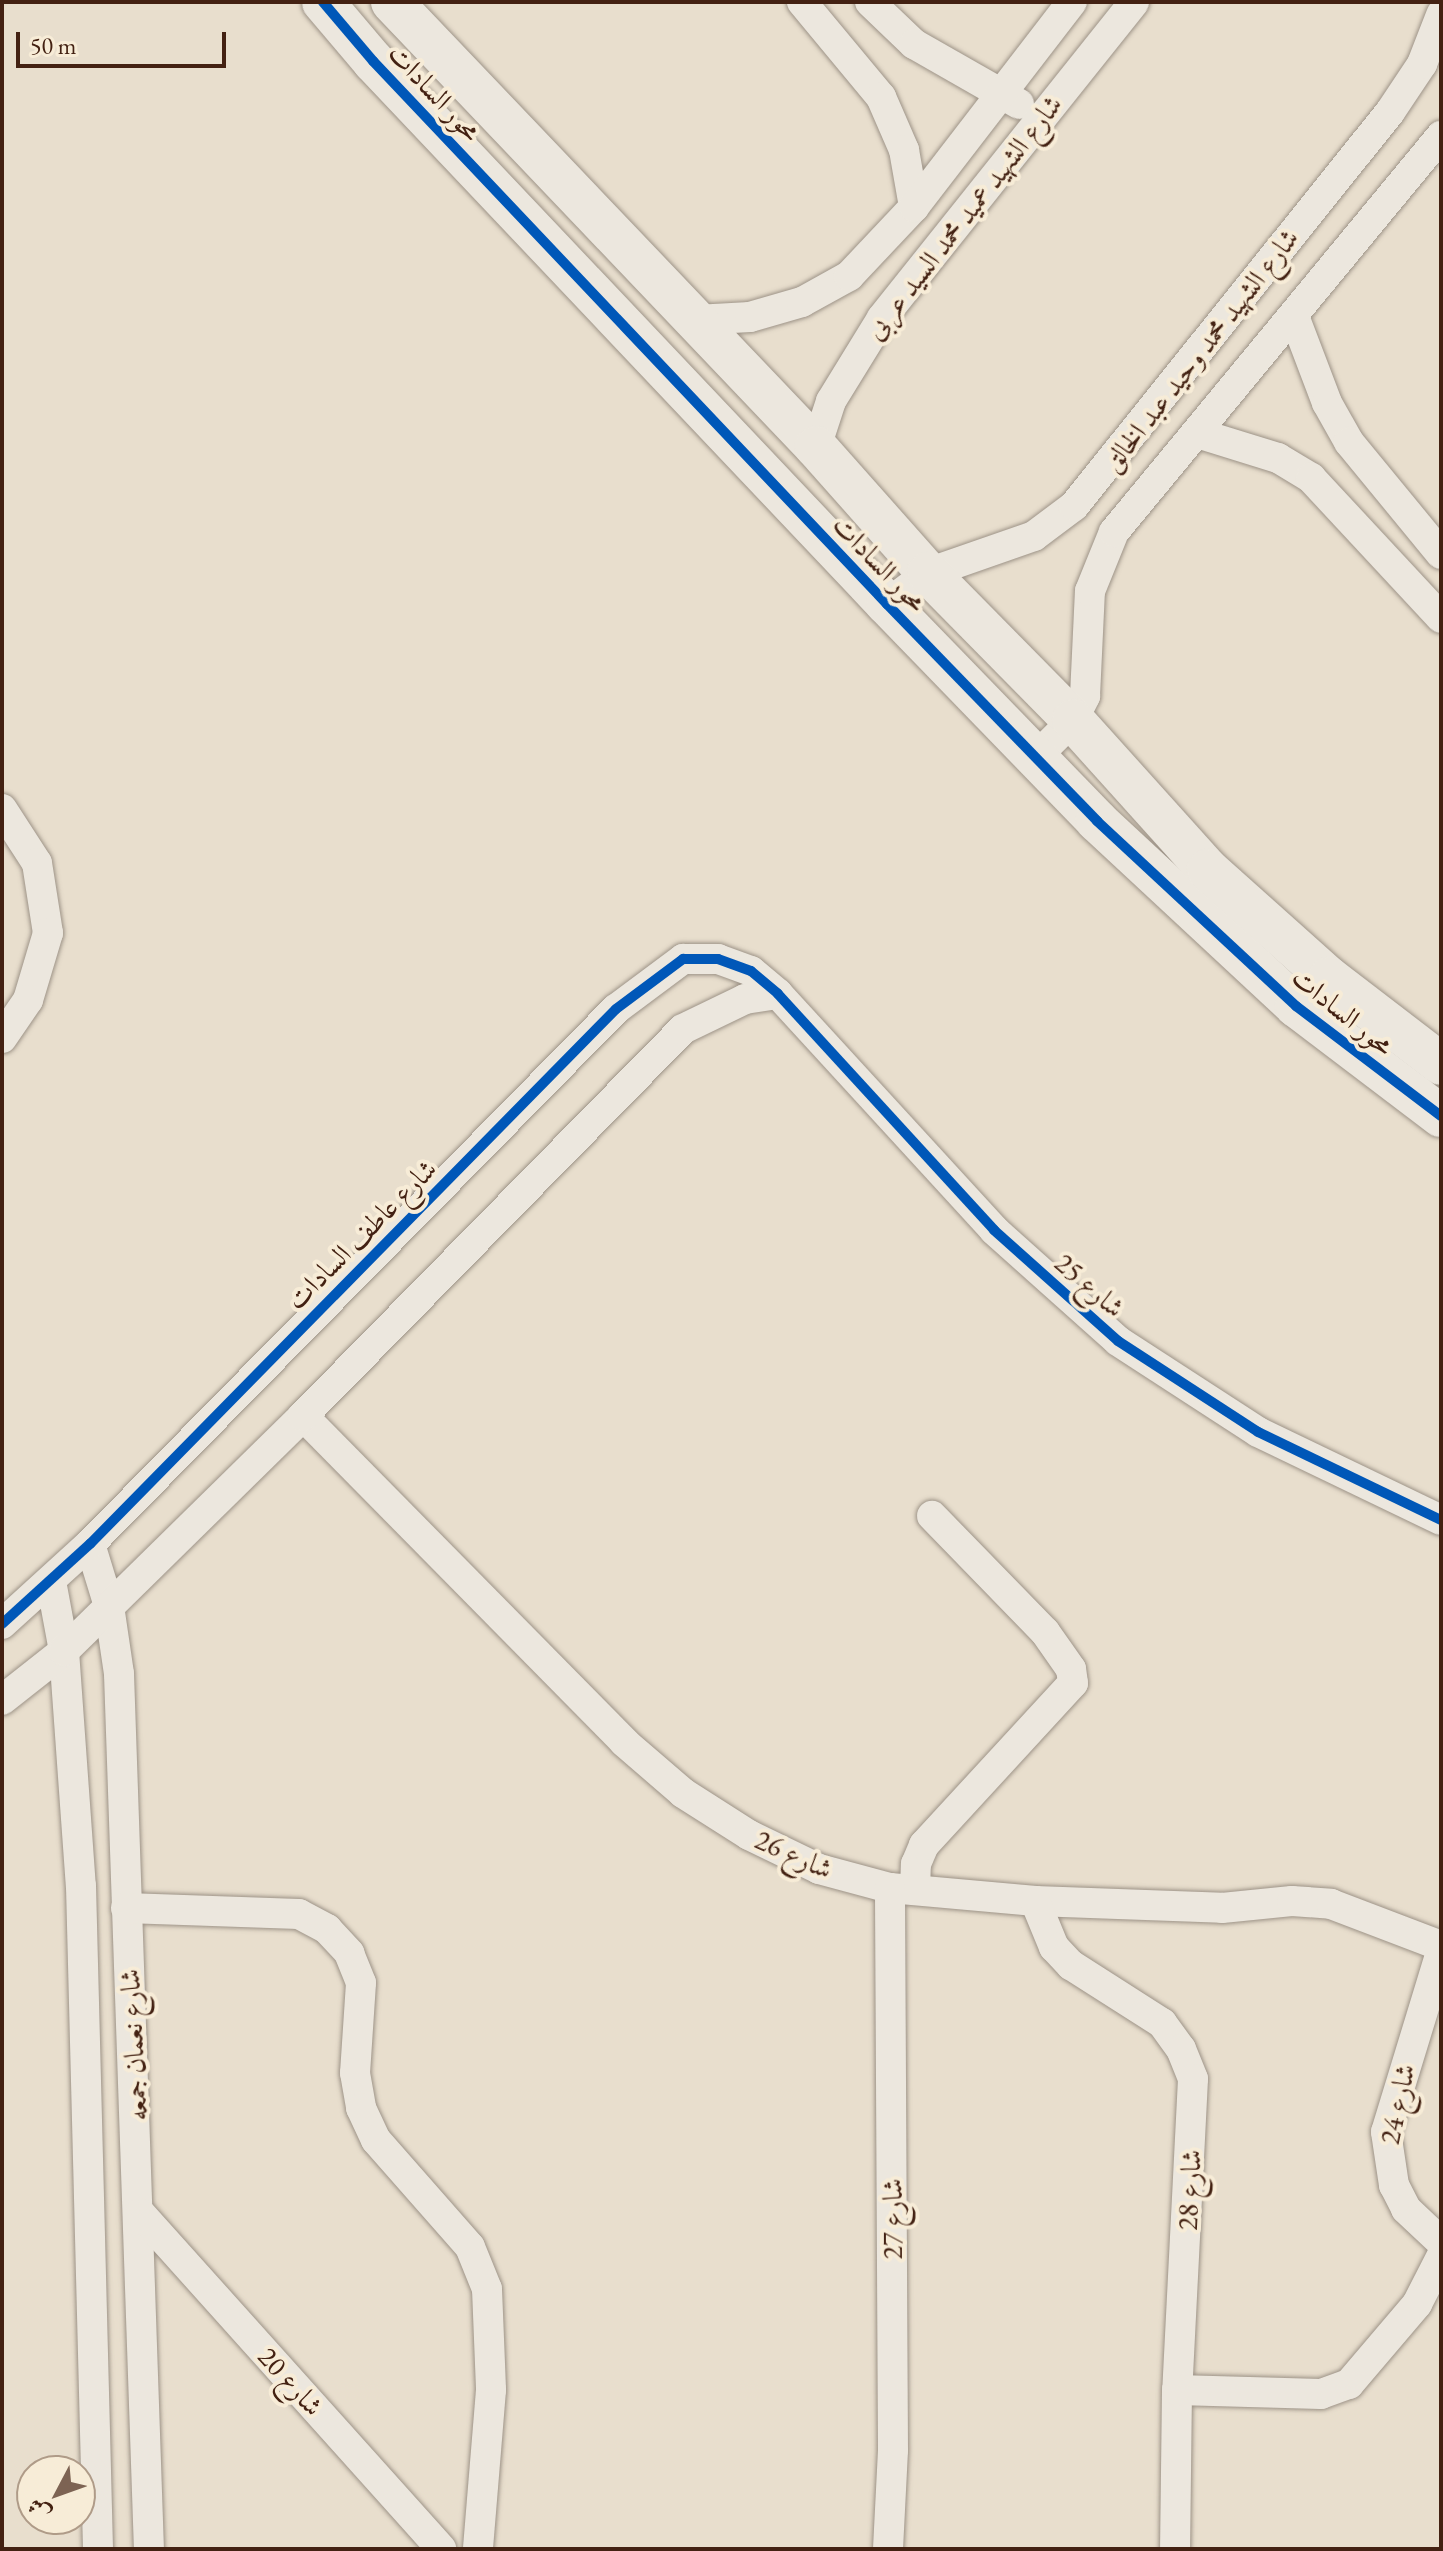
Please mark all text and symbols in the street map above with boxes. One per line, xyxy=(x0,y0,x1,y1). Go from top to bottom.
scale bar xyxy=(20,16,230,66)
text: 50 m xyxy=(30,30,77,61)
street label: محور السادات xyxy=(381,36,489,148)
street label: شارع الشهيد عميد محمد السيد عربى xyxy=(857,88,1069,346)
street label: شارع الشهيد محمد وحيد عبد الخالق xyxy=(1094,222,1306,478)
street label: محور السادات xyxy=(826,508,934,618)
street label: محور السادات xyxy=(1285,960,1401,1062)
street label: شارع عاطف السادات xyxy=(279,1152,443,1316)
street label: شارع 25 xyxy=(1048,1246,1132,1324)
street label: شارع 26 xyxy=(750,1822,838,1886)
street label: شارع نعمان جمعه xyxy=(112,1968,154,2122)
street label: شارع 24 xyxy=(1372,2061,1422,2147)
street label: شارع 28 xyxy=(1170,2149,1208,2231)
street label: شارع 27 xyxy=(875,2178,909,2260)
street label: شارع 20 xyxy=(251,2340,331,2422)
north arrow xyxy=(16,2455,96,2535)
text: ش xyxy=(21,2492,57,2528)

